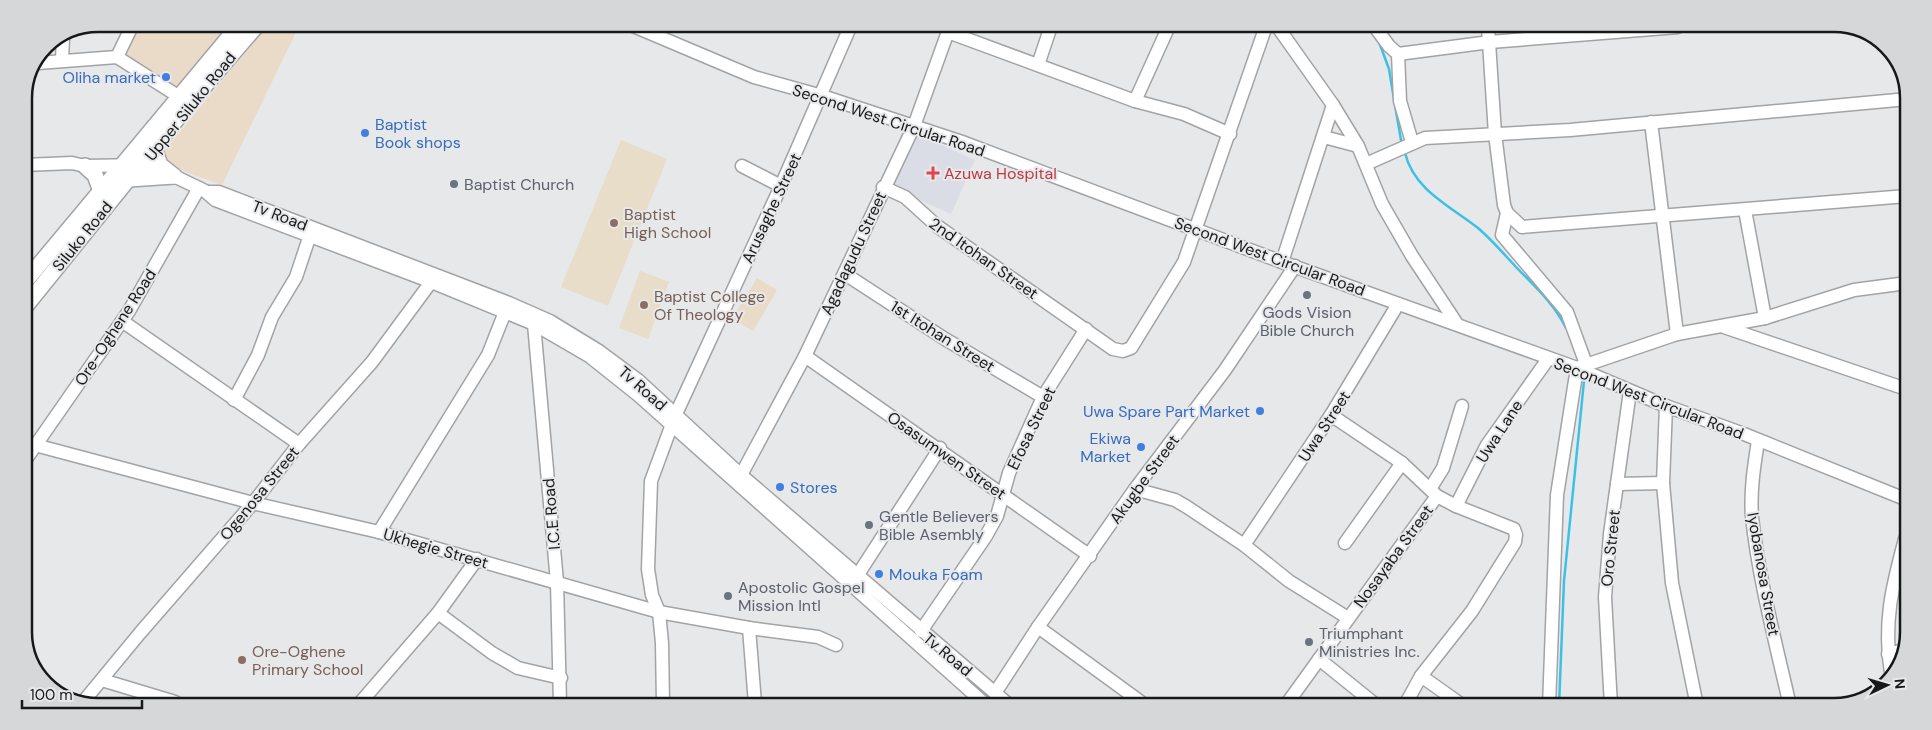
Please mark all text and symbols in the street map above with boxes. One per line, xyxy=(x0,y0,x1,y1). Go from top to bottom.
street label: Upper Siluko Road xyxy=(140,48,241,165)
place label: Oliha market xyxy=(63,67,156,88)
marker: Oliha market xyxy=(160,71,172,83)
street label: Second West Circular Road xyxy=(790,79,988,162)
place label: Baptist Book shops xyxy=(375,114,461,153)
marker: Baptist Book shops xyxy=(359,127,371,139)
street label: Arusaghe Street xyxy=(737,150,806,267)
place label: Azuwa Hospital xyxy=(944,163,1057,184)
marker: Azuwa Hospital xyxy=(926,166,940,180)
place label: Baptist Church xyxy=(464,174,574,195)
marker: Baptist Church xyxy=(448,178,460,190)
street label: Agadagudu Street xyxy=(816,188,891,318)
street label: Tv Road xyxy=(249,195,311,236)
street label: Siluko Road xyxy=(48,197,117,276)
place label: Baptist High School xyxy=(624,204,711,243)
street label: Second West Circular Road xyxy=(1172,212,1368,301)
street label: 2nd Itohan Street xyxy=(925,213,1042,304)
marker: Baptist High School xyxy=(608,217,620,229)
street label: Ore-Oghene Road xyxy=(70,265,161,390)
place label: Baptist College Of Theology xyxy=(654,286,765,325)
marker: Gods Vision Bible Church xyxy=(1301,289,1313,301)
street label: 1st Itohan Street xyxy=(887,296,999,377)
marker: Baptist College Of Theology xyxy=(638,299,650,311)
place label: Gods Vision Bible Church xyxy=(1260,302,1354,341)
street label: Second West Circular Road xyxy=(1551,353,1747,444)
street label: Tv Road xyxy=(614,361,671,415)
street label: Efosa Street xyxy=(1002,383,1061,473)
street label: Uwa Street xyxy=(1294,387,1355,466)
street label: Uwa Lane xyxy=(1471,396,1528,467)
place label: Uwa Spare Part Market xyxy=(1083,401,1250,422)
marker: Uwa Spare Part Market xyxy=(1254,405,1266,417)
street label: Osasumwen Street xyxy=(883,407,1010,504)
place label: Ekiwa Market xyxy=(1080,428,1131,467)
street label: Akugbe Street xyxy=(1105,430,1184,528)
marker: Ekiwa Market xyxy=(1135,441,1147,453)
street label: Ogenosa Street xyxy=(215,442,304,545)
street label: I.C.E Road xyxy=(538,477,565,551)
place label: Stores xyxy=(790,477,838,498)
marker: Stores xyxy=(774,481,786,493)
street label: Nosayaba Street xyxy=(1349,501,1438,612)
place label: Gentle Believers Bible Asembly xyxy=(879,506,999,545)
street label: Oro Street xyxy=(1596,509,1625,587)
street label: Iyobanosa Street xyxy=(1742,511,1785,638)
marker: Gentle Believers Bible Asembly xyxy=(863,519,875,531)
street label: Ukhegie Street xyxy=(381,523,491,573)
place label: Mouka Foam xyxy=(889,564,983,585)
marker: Mouka Foam xyxy=(873,568,885,580)
place label: Apostolic Gospel Mission Intl xyxy=(738,577,864,616)
marker: Apostolic Gospel Mission Intl xyxy=(722,590,734,602)
place label: Triumphant Ministries Inc. xyxy=(1319,623,1420,662)
street label: Tv Road xyxy=(919,628,977,681)
marker: Triumphant Ministries Inc. xyxy=(1303,636,1315,648)
place label: Ore-Oghene Primary School xyxy=(252,641,363,680)
marker: Ore-Oghene Primary School xyxy=(236,654,248,666)
north arrow xyxy=(1862,660,1912,710)
scale bar xyxy=(22,678,142,710)
text: N xyxy=(1891,678,1909,690)
text: 100 m xyxy=(30,685,73,705)

